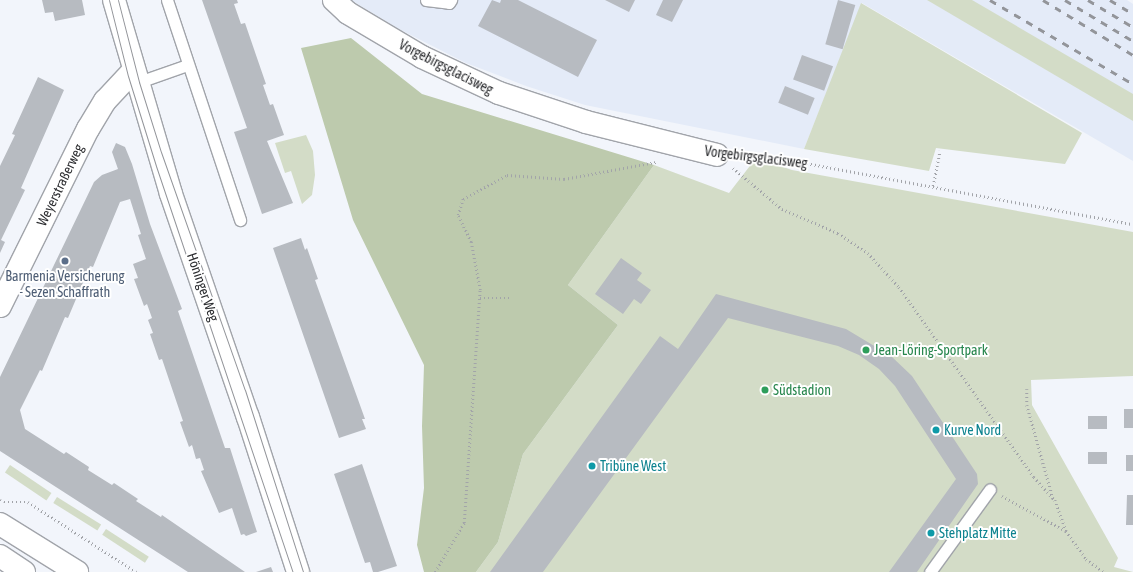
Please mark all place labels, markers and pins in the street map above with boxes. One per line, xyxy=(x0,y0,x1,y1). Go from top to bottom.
marker: Barmenia Versicherung - Sezen Schaffrath xyxy=(60,256,70,266)
place label: Barmenia Versicherung - Sezen Schaffrath xyxy=(5,268,125,300)
place label: Jean-Löring-Sportpark xyxy=(874,342,988,358)
marker: Jean-Löring-Sportpark xyxy=(861,345,871,355)
place label: Südstadion xyxy=(773,382,831,398)
marker: Südstadion xyxy=(760,385,770,395)
place label: Kurve Nord xyxy=(944,422,1001,438)
marker: Kurve Nord xyxy=(931,425,941,435)
place label: Tribüne West xyxy=(600,458,666,474)
marker: Tribüne West xyxy=(587,461,597,471)
place label: Stehplatz Mitte xyxy=(939,525,1017,541)
marker: Stehplatz Mitte xyxy=(926,528,936,538)

